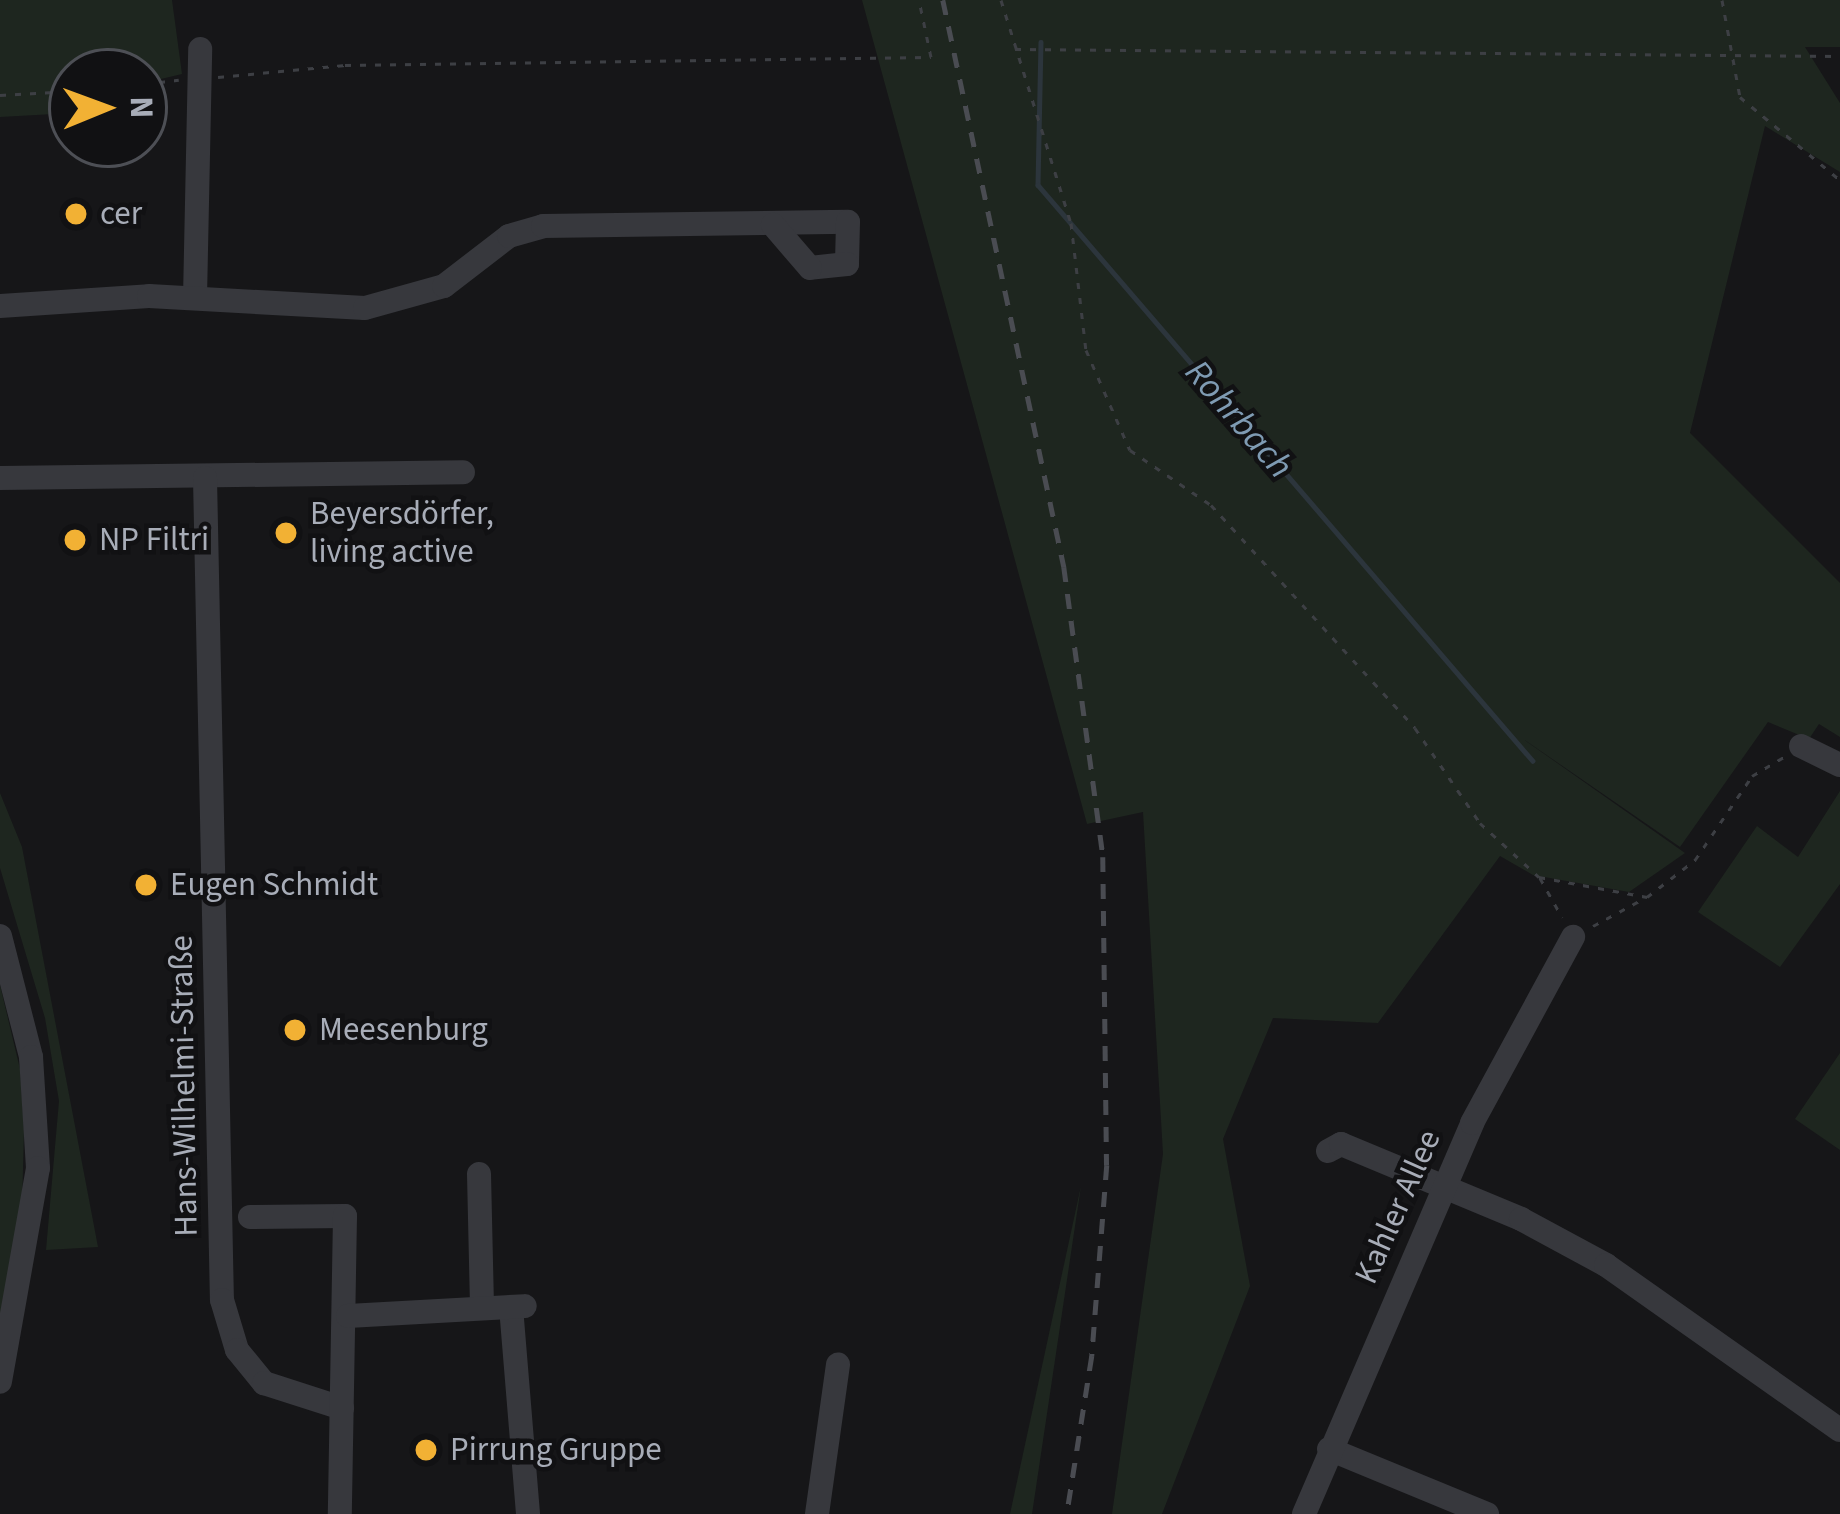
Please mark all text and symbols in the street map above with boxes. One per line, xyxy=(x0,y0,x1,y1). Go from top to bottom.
north arrow xyxy=(48,48,168,168)
text: N xyxy=(118,96,165,119)
place label: cer xyxy=(100,194,142,234)
marker: cer xyxy=(63,201,89,227)
water label: Rohrbach xyxy=(1176,351,1302,487)
place label: Beyersdörfer, living active xyxy=(310,494,494,572)
place label: NP Filtri xyxy=(99,520,209,560)
marker: Beyersdörfer, living active xyxy=(273,520,299,546)
marker: NP Filtri xyxy=(62,527,88,553)
place label: Eugen Schmidt xyxy=(170,865,378,905)
marker: Eugen Schmidt xyxy=(133,872,159,898)
street label: Hans-Wilhelmi-Straße xyxy=(162,935,206,1237)
place label: Meesenburg xyxy=(319,1010,488,1050)
marker: Meesenburg xyxy=(282,1017,308,1043)
street label: Kahler Allee xyxy=(1347,1124,1449,1290)
place label: Pirrung Gruppe xyxy=(450,1430,662,1470)
marker: Pirrung Gruppe xyxy=(413,1437,439,1463)

